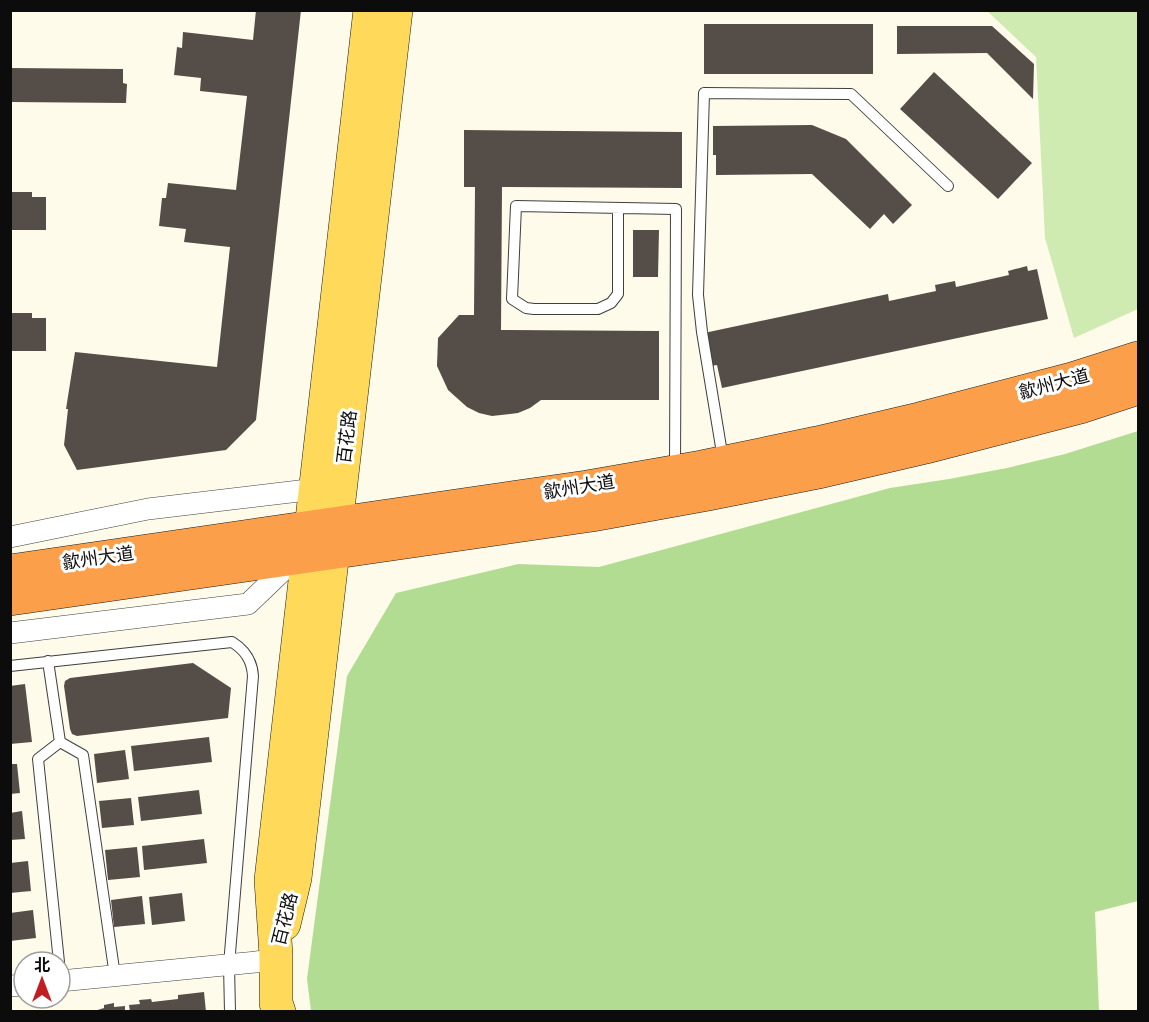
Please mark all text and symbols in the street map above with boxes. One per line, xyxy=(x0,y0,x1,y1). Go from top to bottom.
street label: 歙州大道 xyxy=(1017,365,1091,403)
street label: 百花路 xyxy=(334,409,360,465)
street label: 歙州大道 xyxy=(542,471,616,503)
street label: 歙州大道 xyxy=(61,543,135,573)
street label: 百花路 xyxy=(269,890,301,948)
north arrow xyxy=(12,950,72,1010)
text: 北 xyxy=(34,957,50,974)

